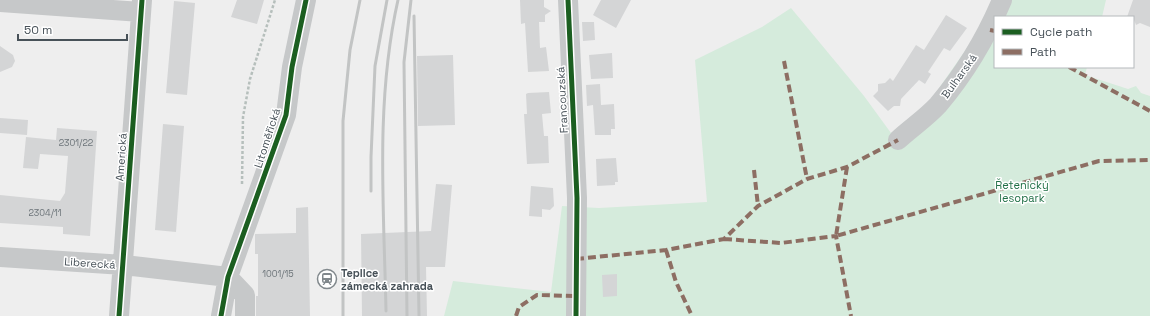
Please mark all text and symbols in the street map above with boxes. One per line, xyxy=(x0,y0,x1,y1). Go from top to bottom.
scale bar xyxy=(18,16,127,42)
legend xyxy=(994,16,1134,68)
text: 50 m xyxy=(24,22,52,38)
text: Cycle path xyxy=(1030,24,1092,40)
text: Path xyxy=(1030,44,1056,60)
street label: Bulharská xyxy=(938,50,980,101)
street label: Francouzská xyxy=(553,66,571,134)
street label: Litoměřická xyxy=(251,106,283,170)
street label: Americká xyxy=(112,132,130,182)
house number: 2301/22 xyxy=(59,137,93,149)
park label: Řetenický lesopark xyxy=(995,178,1049,205)
house number: 2304/11 xyxy=(28,207,62,219)
street label: Liberecká xyxy=(64,254,117,272)
place label: Teplice zámecká zahrada xyxy=(341,266,434,293)
house number: 1001/15 xyxy=(262,268,294,280)
station icon: Teplice zámecká zahrada xyxy=(316,268,338,290)

